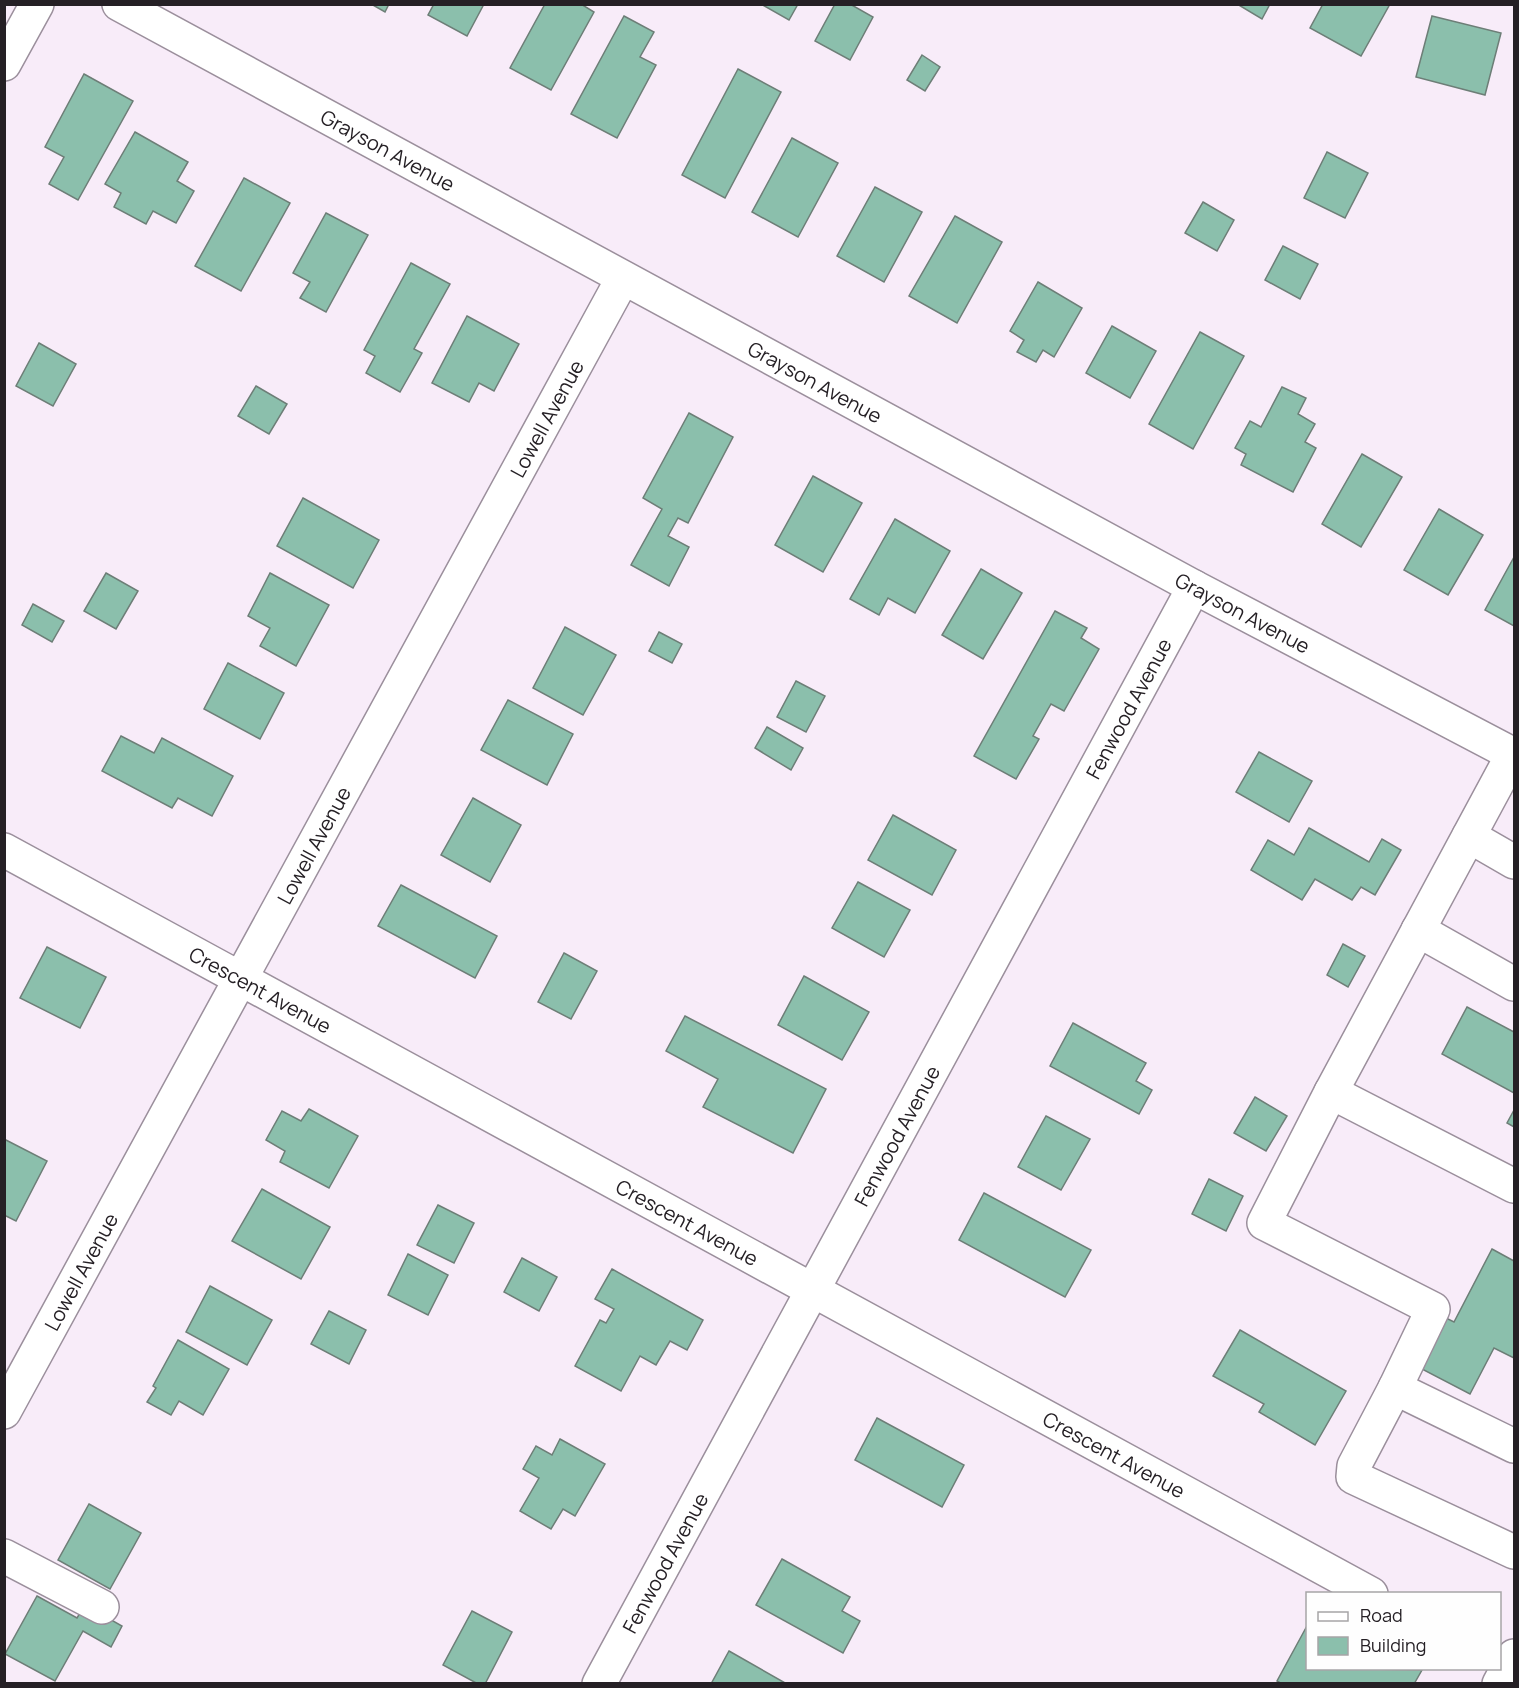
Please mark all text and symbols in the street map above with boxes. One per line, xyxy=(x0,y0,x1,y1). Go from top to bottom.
street label: Grayson Avenue xyxy=(316,103,460,197)
street label: Grayson Avenue xyxy=(743,334,887,429)
street label: Lowell Avenue xyxy=(503,355,589,482)
street label: Grayson Avenue xyxy=(1171,566,1315,659)
street label: Fenwood Avenue xyxy=(1079,633,1177,783)
street label: Lowell Avenue xyxy=(270,781,357,909)
street label: Crescent Avenue xyxy=(185,940,336,1039)
street label: Fenwood Avenue xyxy=(847,1060,946,1211)
street label: Crescent Avenue xyxy=(611,1172,763,1272)
street label: Lowell Avenue xyxy=(38,1208,124,1335)
street label: Crescent Avenue xyxy=(1038,1405,1190,1504)
street label: Fenwood Avenue xyxy=(616,1488,714,1638)
legend xyxy=(1306,1592,1501,1670)
text: Road xyxy=(1360,1603,1403,1627)
text: Building xyxy=(1360,1633,1426,1657)

